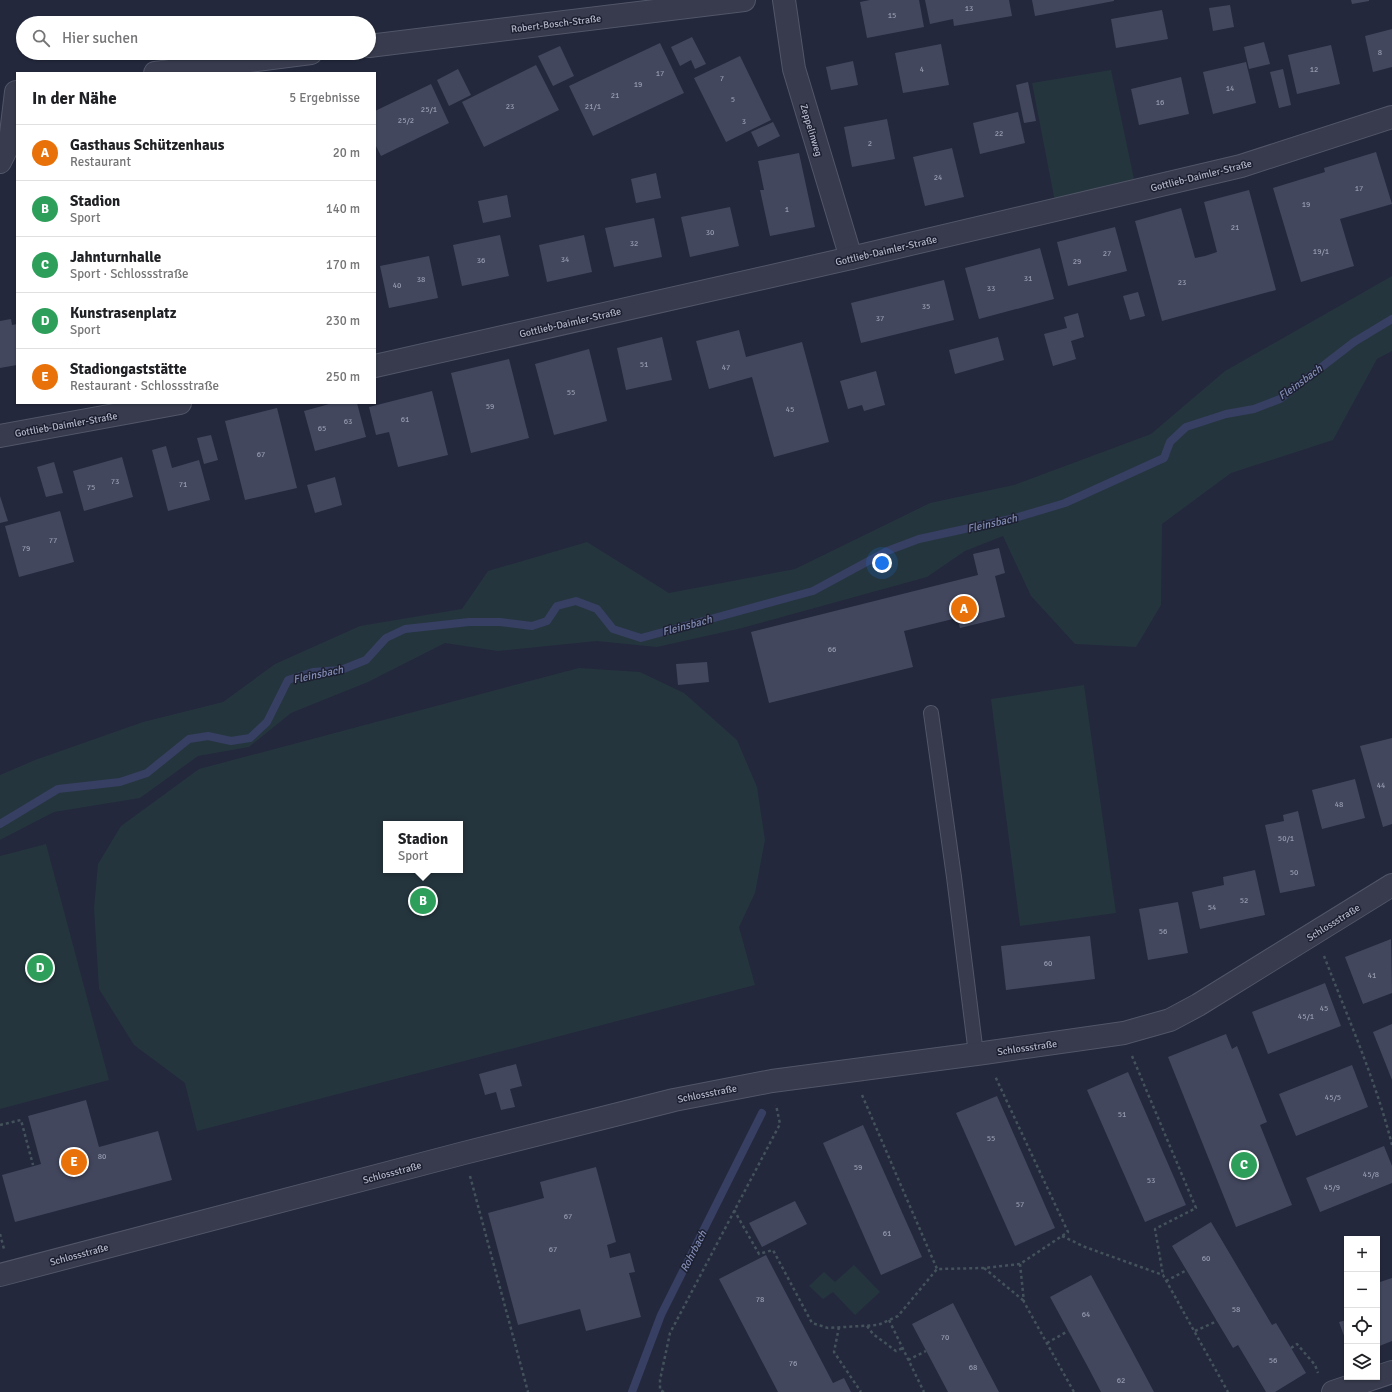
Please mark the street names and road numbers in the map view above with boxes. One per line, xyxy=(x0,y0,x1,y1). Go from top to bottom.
street label: Robert-Bosch-Straße xyxy=(510,13,602,35)
street label: Zeppelinweg xyxy=(797,103,825,158)
street label: Gottlieb-Daimler-Straße xyxy=(1149,158,1253,194)
street label: Gottlieb-Daimler-Straße xyxy=(834,233,938,269)
street label: Gottlieb-Daimler-Straße xyxy=(518,305,622,341)
street label: Gottlieb-Daimler-Straße xyxy=(14,410,118,440)
street label: Schlossstraße xyxy=(1305,902,1362,944)
street label: Schlossstraße xyxy=(996,1038,1058,1058)
street label: Schlossstraße xyxy=(676,1082,738,1106)
street label: Schlossstraße xyxy=(362,1159,423,1187)
street label: Schlossstraße xyxy=(49,1241,110,1269)

